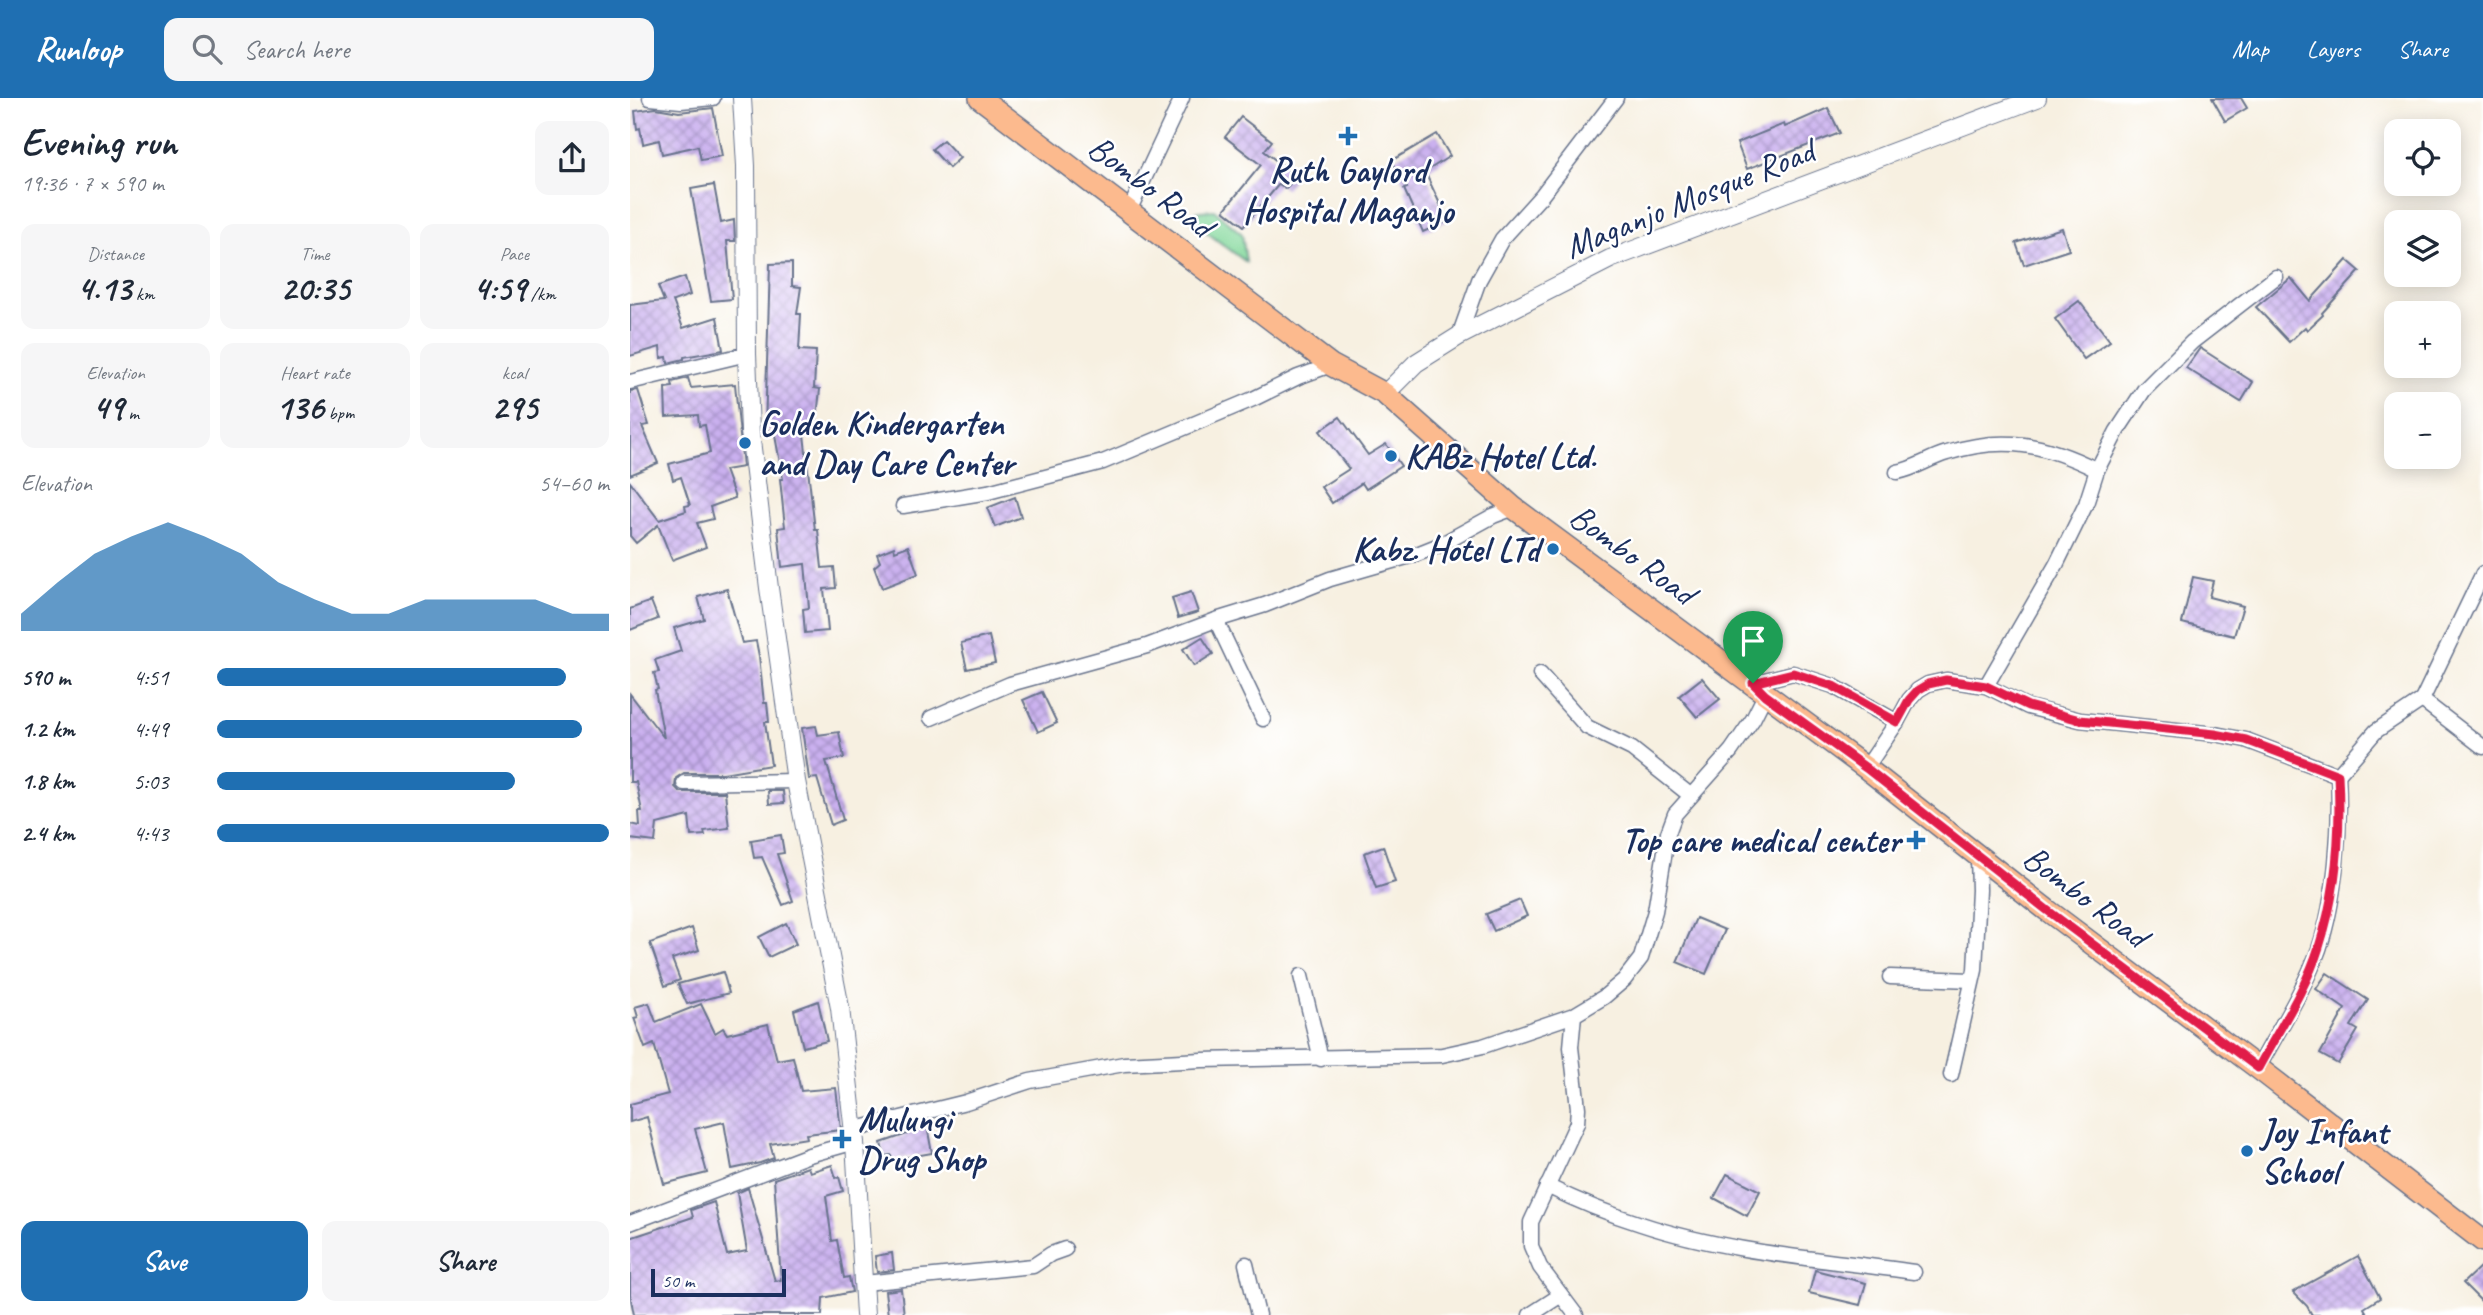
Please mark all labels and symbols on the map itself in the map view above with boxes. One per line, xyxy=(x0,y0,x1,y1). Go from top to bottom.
street label: Bombo Road xyxy=(1079,125,1226,251)
marker: Ruth Gaylord Hospital Maganjo xyxy=(1338,126,1358,146)
street label: Maganjo Mosque Road xyxy=(1558,126,1825,269)
place label: Ruth Gaylord Hospital Maganjo xyxy=(1243,148,1456,233)
place label: Golden Kindergarten and Day Care Center xyxy=(759,401,1017,486)
place label: KABz Hotel Ltd. xyxy=(1405,434,1597,479)
marker: Golden Kindergarten and Day Care Center xyxy=(737,435,753,451)
marker: KABz Hotel Ltd. xyxy=(1383,448,1399,464)
street label: Bombo Road xyxy=(1561,494,1709,618)
place label: Kabz. Hotel LTd xyxy=(1352,527,1545,572)
marker: Kabz. Hotel LTd xyxy=(1545,541,1561,557)
pin xyxy=(1723,611,1783,683)
place label: Top care medical center xyxy=(1622,818,1903,863)
marker: Top care medical center xyxy=(1906,830,1926,850)
street label: Bombo Road xyxy=(2014,835,2161,961)
place label: Mulungi Drug Shop xyxy=(858,1097,988,1182)
place label: Joy Infant School xyxy=(2259,1109,2392,1194)
marker: Mulungi Drug Shop xyxy=(832,1129,852,1149)
marker: Joy Infant School xyxy=(2239,1143,2255,1159)
scale bar xyxy=(651,1266,786,1298)

